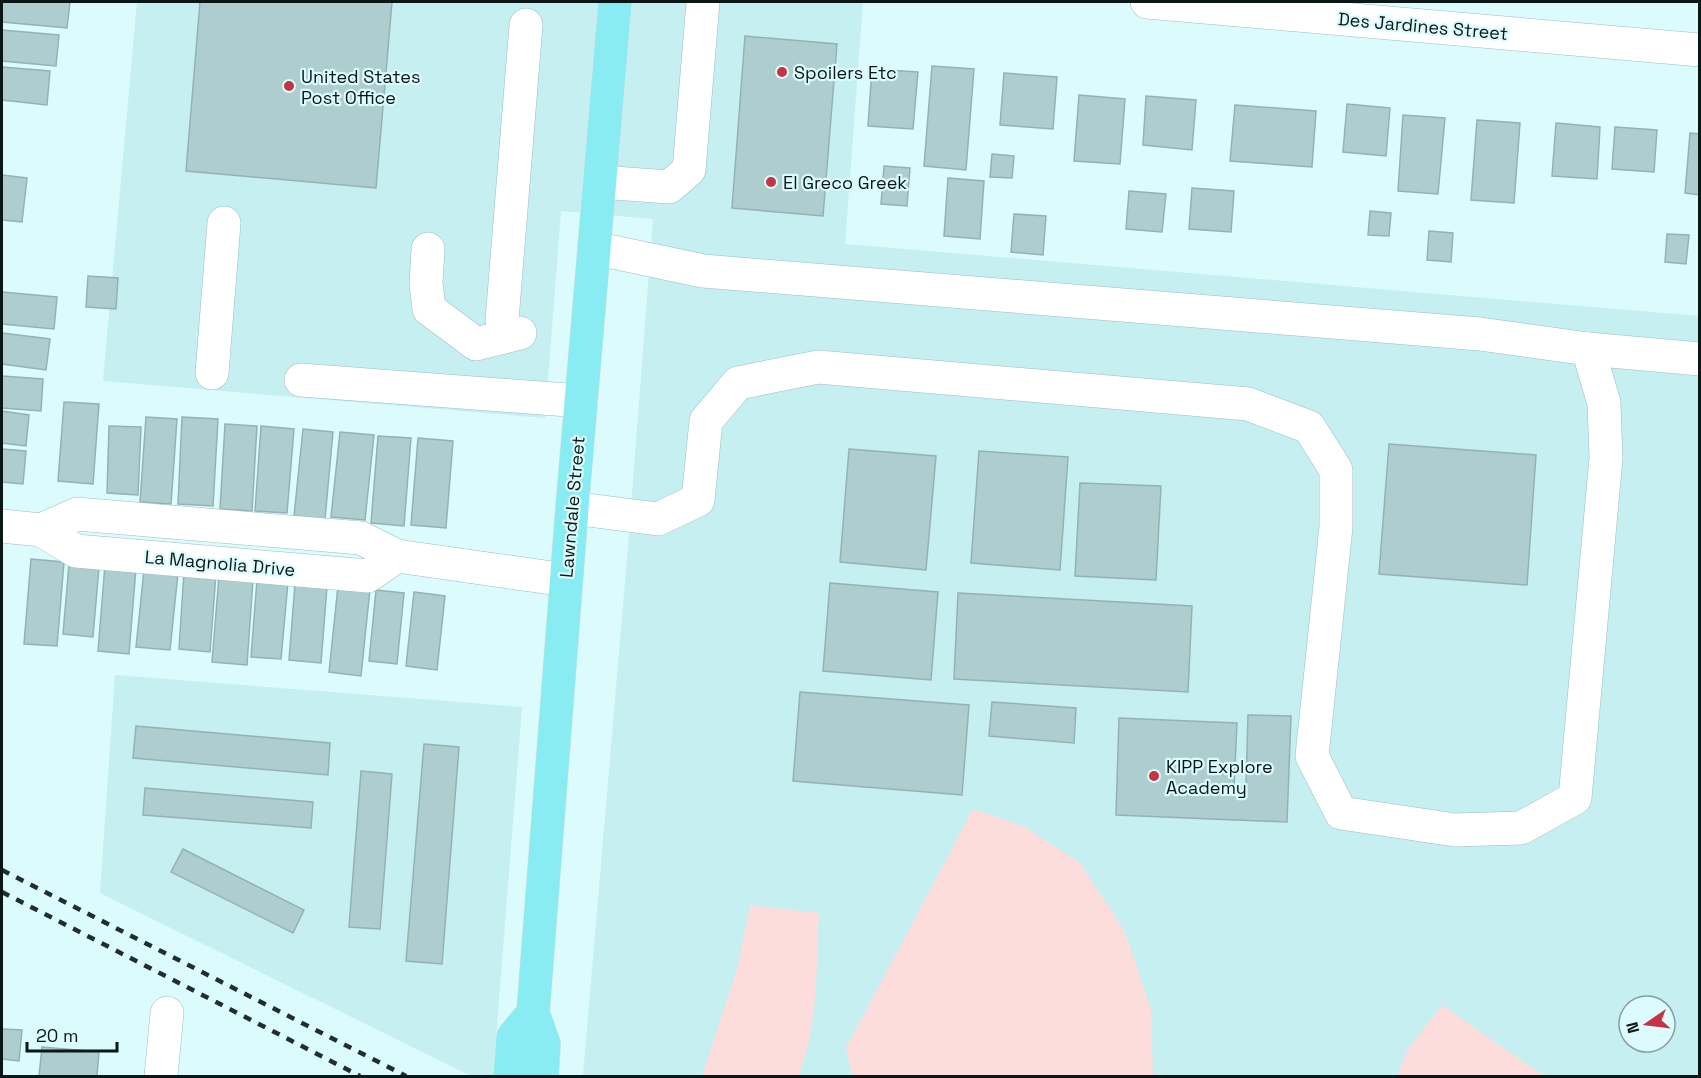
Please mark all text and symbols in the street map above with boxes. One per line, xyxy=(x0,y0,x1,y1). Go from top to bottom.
street label: Des Jardines Street xyxy=(1337,7,1509,45)
place label: Spoilers Etc xyxy=(794,61,897,84)
place label: United States Post Office xyxy=(301,65,420,109)
marker: Spoilers Etc xyxy=(775,65,789,79)
marker: United States Post Office xyxy=(282,79,296,93)
place label: El Greco Greek xyxy=(783,171,907,194)
marker: El Greco Greek xyxy=(764,175,778,189)
street label: Lawndale Street xyxy=(554,435,590,579)
street label: La Magnolia Drive xyxy=(144,545,296,581)
place label: KIPP Explore Academy xyxy=(1166,755,1273,799)
marker: KIPP Explore Academy xyxy=(1147,769,1161,783)
north arrow xyxy=(1617,994,1677,1054)
scale bar xyxy=(27,1015,117,1053)
text: N xyxy=(1621,1020,1644,1035)
text: 20 m xyxy=(36,1024,79,1047)

